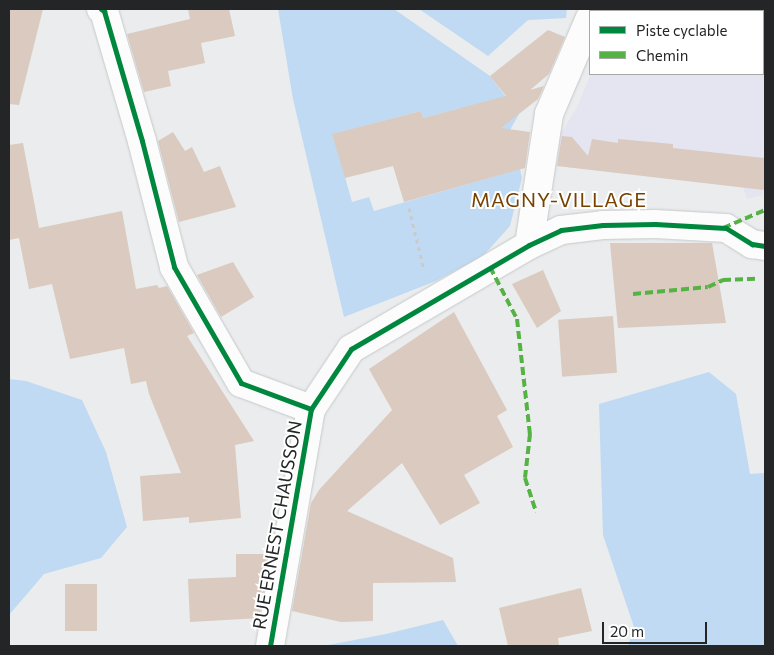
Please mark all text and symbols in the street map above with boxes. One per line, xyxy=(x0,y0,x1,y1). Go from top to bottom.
legend xyxy=(589,10,764,75)
text: Piste cyclable xyxy=(636,21,727,39)
text: Chemin xyxy=(636,46,688,64)
district label: MAGNY-VILLAGE xyxy=(469,187,649,211)
street label: RUE ERNEST CHAUSSON xyxy=(248,419,306,631)
scale bar xyxy=(604,612,709,644)
text: 20 m xyxy=(610,622,644,640)

